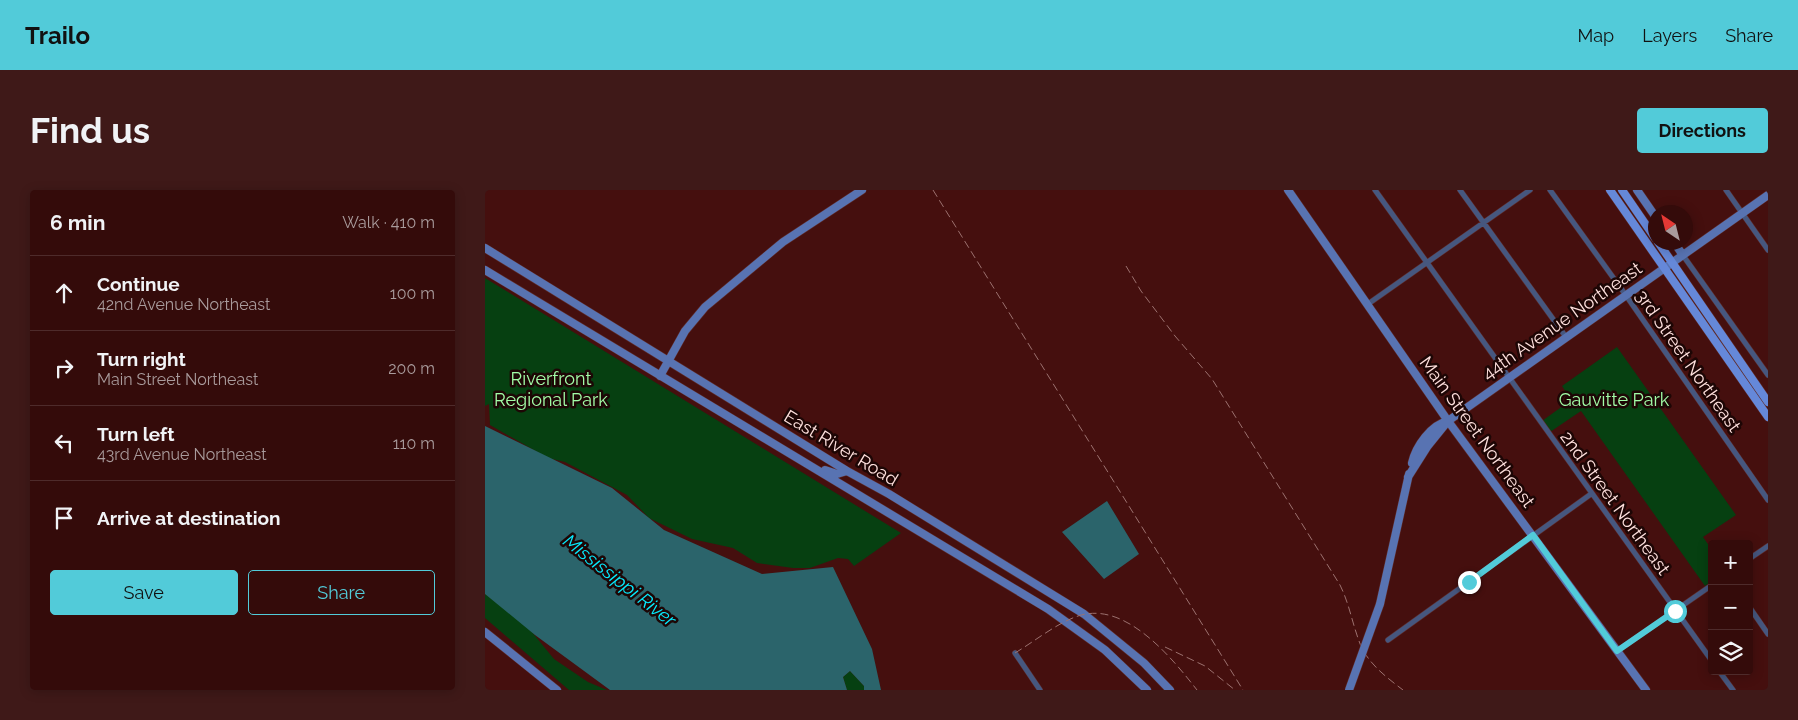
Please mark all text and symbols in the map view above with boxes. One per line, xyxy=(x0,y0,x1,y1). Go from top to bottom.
text: Trailo xyxy=(25,21,90,50)
text: Map xyxy=(1578,25,1614,46)
text: Layers xyxy=(1642,25,1697,46)
text: Share xyxy=(1725,25,1773,46)
button: Directions xyxy=(1637,108,1768,153)
text: Find us xyxy=(30,110,150,151)
north arrow xyxy=(1648,205,1693,250)
text: 6 min xyxy=(50,210,105,235)
text: Walk · 410 m xyxy=(342,213,435,232)
street label: 44th Avenue Northeast xyxy=(1478,257,1646,384)
text: Continue xyxy=(97,273,180,295)
icon: ahead xyxy=(50,279,78,307)
text: 100 m xyxy=(390,284,435,303)
street label: 3rd Street Northeast xyxy=(1632,286,1745,436)
text: 42nd Avenue Northeast xyxy=(97,295,270,314)
text: Turn right xyxy=(97,348,186,370)
street label: Main Street Northeast xyxy=(1416,352,1539,511)
icon: right xyxy=(50,354,78,382)
text: 200 m xyxy=(388,359,435,378)
park label: Riverfront Regional Park xyxy=(494,368,608,410)
text: Main Street Northeast xyxy=(97,370,258,389)
park label: Gauvitte Park xyxy=(1559,389,1670,410)
street label: East River Road xyxy=(781,405,902,490)
text: Turn left xyxy=(97,423,174,445)
street label: 2nd Street Northeast xyxy=(1556,427,1675,579)
icon: left xyxy=(50,429,78,457)
text: 110 m xyxy=(393,434,435,453)
text: 43rd Avenue Northeast xyxy=(97,445,267,464)
icon: arrive xyxy=(50,504,78,532)
text: Arrive at destination xyxy=(97,507,281,529)
water label: Mississippi River xyxy=(559,529,682,632)
map controls xyxy=(1708,540,1753,675)
button: + xyxy=(1708,540,1753,585)
button: Save xyxy=(50,570,238,615)
button: Share xyxy=(248,570,435,615)
route end xyxy=(1458,571,1481,594)
button: − xyxy=(1708,585,1753,630)
route start xyxy=(1664,600,1687,623)
button: layers xyxy=(1708,630,1753,675)

